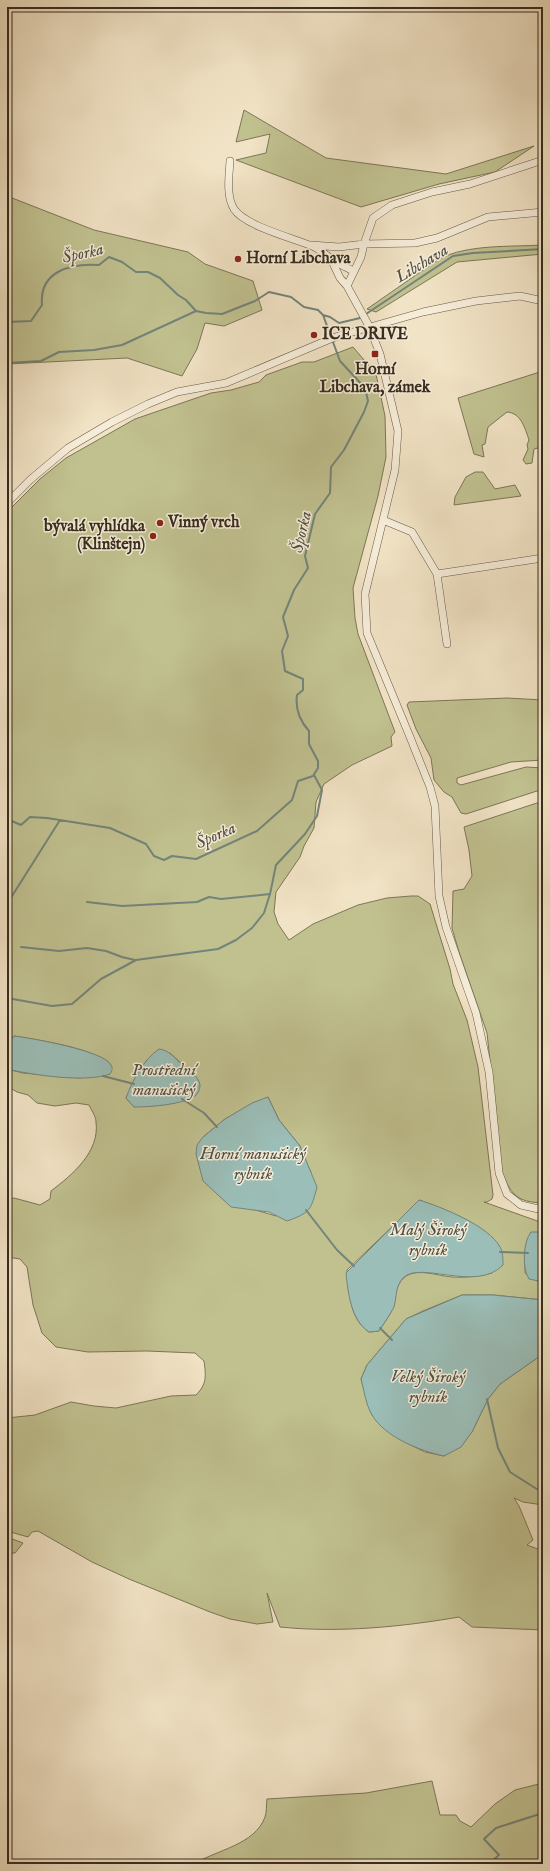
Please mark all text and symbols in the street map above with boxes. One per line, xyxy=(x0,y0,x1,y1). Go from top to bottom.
water label: Šporka xyxy=(60,239,106,269)
water label: Libchava xyxy=(391,240,453,288)
place label: Horní Libchava xyxy=(246,249,352,269)
marker: Horní Libchava xyxy=(233,254,243,264)
place label: ICE DRIVE xyxy=(322,325,408,345)
marker: ICE DRIVE xyxy=(309,330,319,340)
marker: Horní Libchava, zámek xyxy=(370,349,380,359)
place label: Horní Libchava, zámek xyxy=(320,360,431,398)
water label: Šporka xyxy=(287,509,317,555)
place label: Vinný vrch xyxy=(167,513,240,533)
place label: bývalá vyhlídka (Klinštejn) xyxy=(43,517,146,555)
marker: Vinný vrch xyxy=(155,518,165,528)
marker: bývalá vyhlídka (Klinštejn) xyxy=(148,531,158,541)
water label: Šporka xyxy=(193,818,240,854)
water label: Prostřední manušický xyxy=(132,1060,199,1101)
water label: Horní manušický rybník xyxy=(199,1144,308,1185)
water label: Malý Široký rybník xyxy=(389,1220,468,1261)
water label: Velký Široký rybník xyxy=(391,1367,467,1408)

